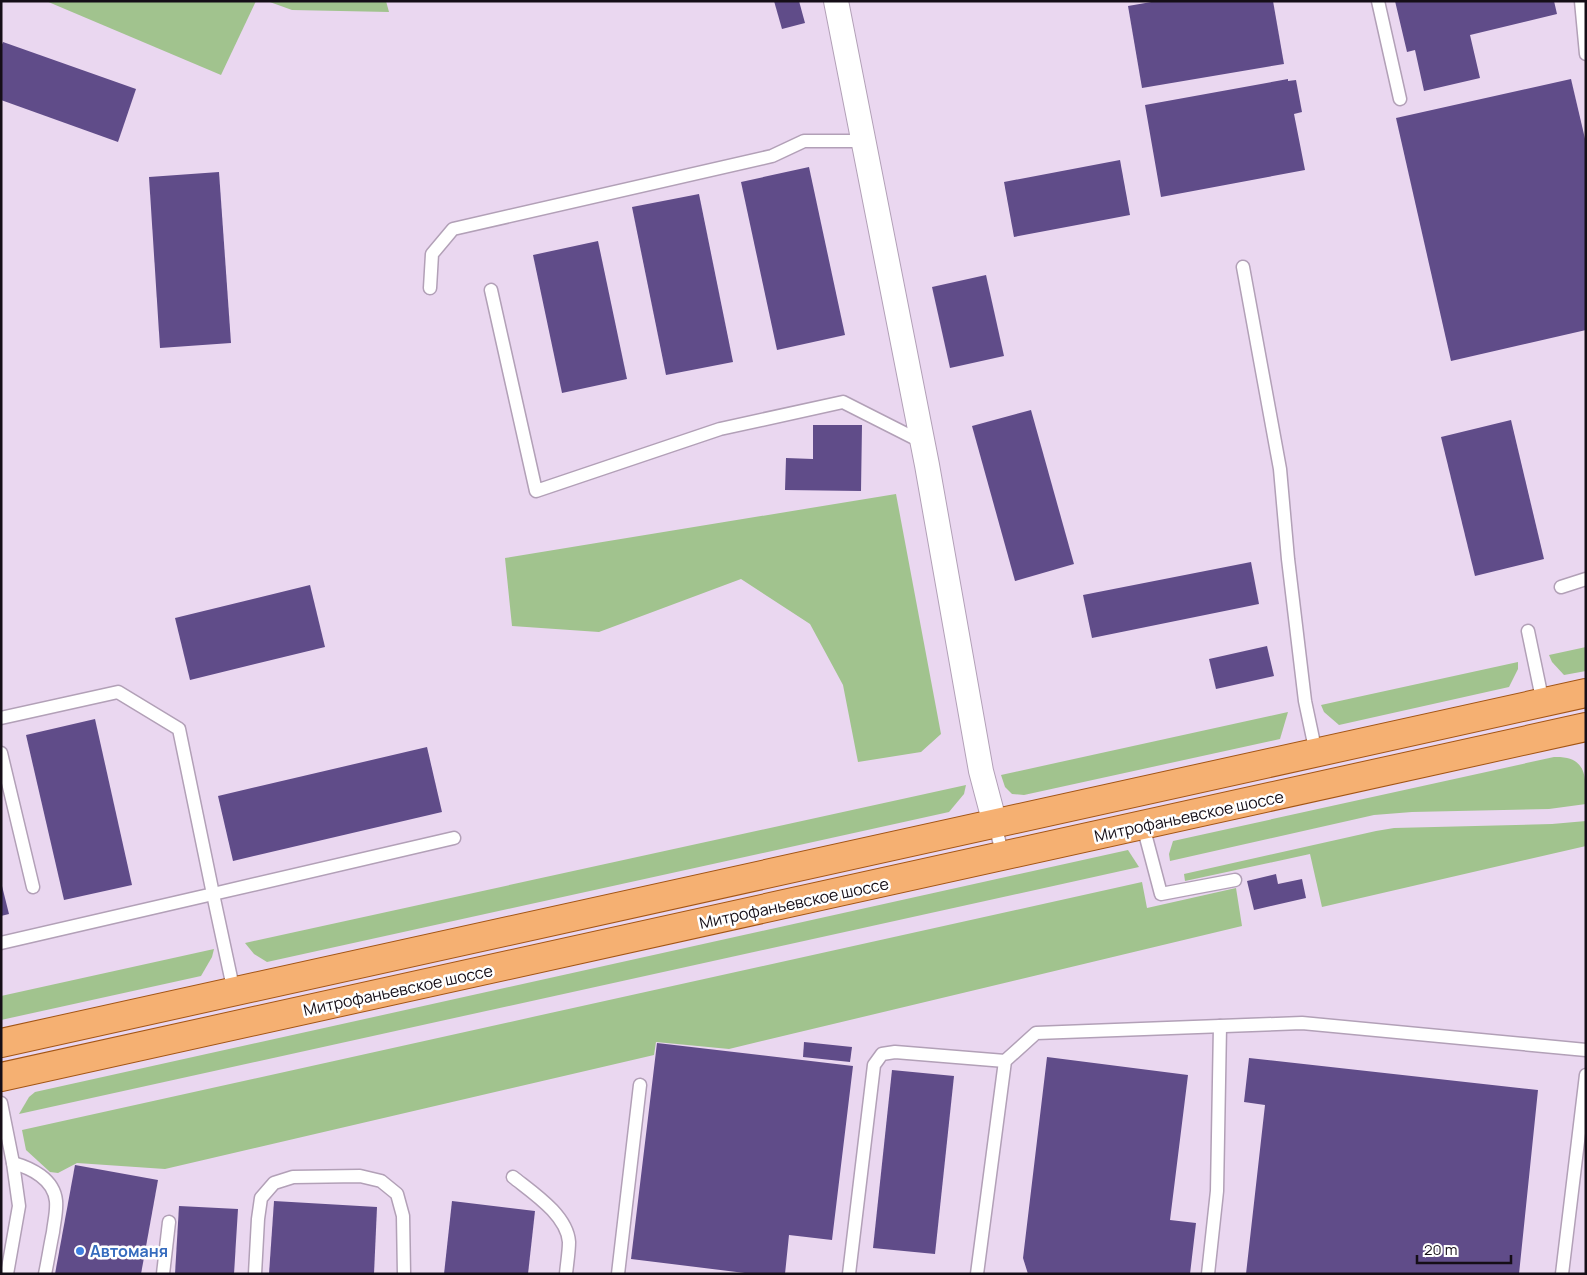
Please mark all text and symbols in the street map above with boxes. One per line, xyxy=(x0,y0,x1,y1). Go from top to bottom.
street label: Митрофаньевское шоссе xyxy=(1092,785,1286,847)
street label: Митрофаньевское шоссе xyxy=(697,872,891,934)
street label: Митрофаньевское шоссе xyxy=(301,959,495,1021)
scale bar xyxy=(1417,1232,1511,1264)
text: 20 m xyxy=(1424,1239,1457,1260)
place label: Автоманя xyxy=(90,1240,168,1262)
marker: Автоманя xyxy=(74,1245,86,1257)

